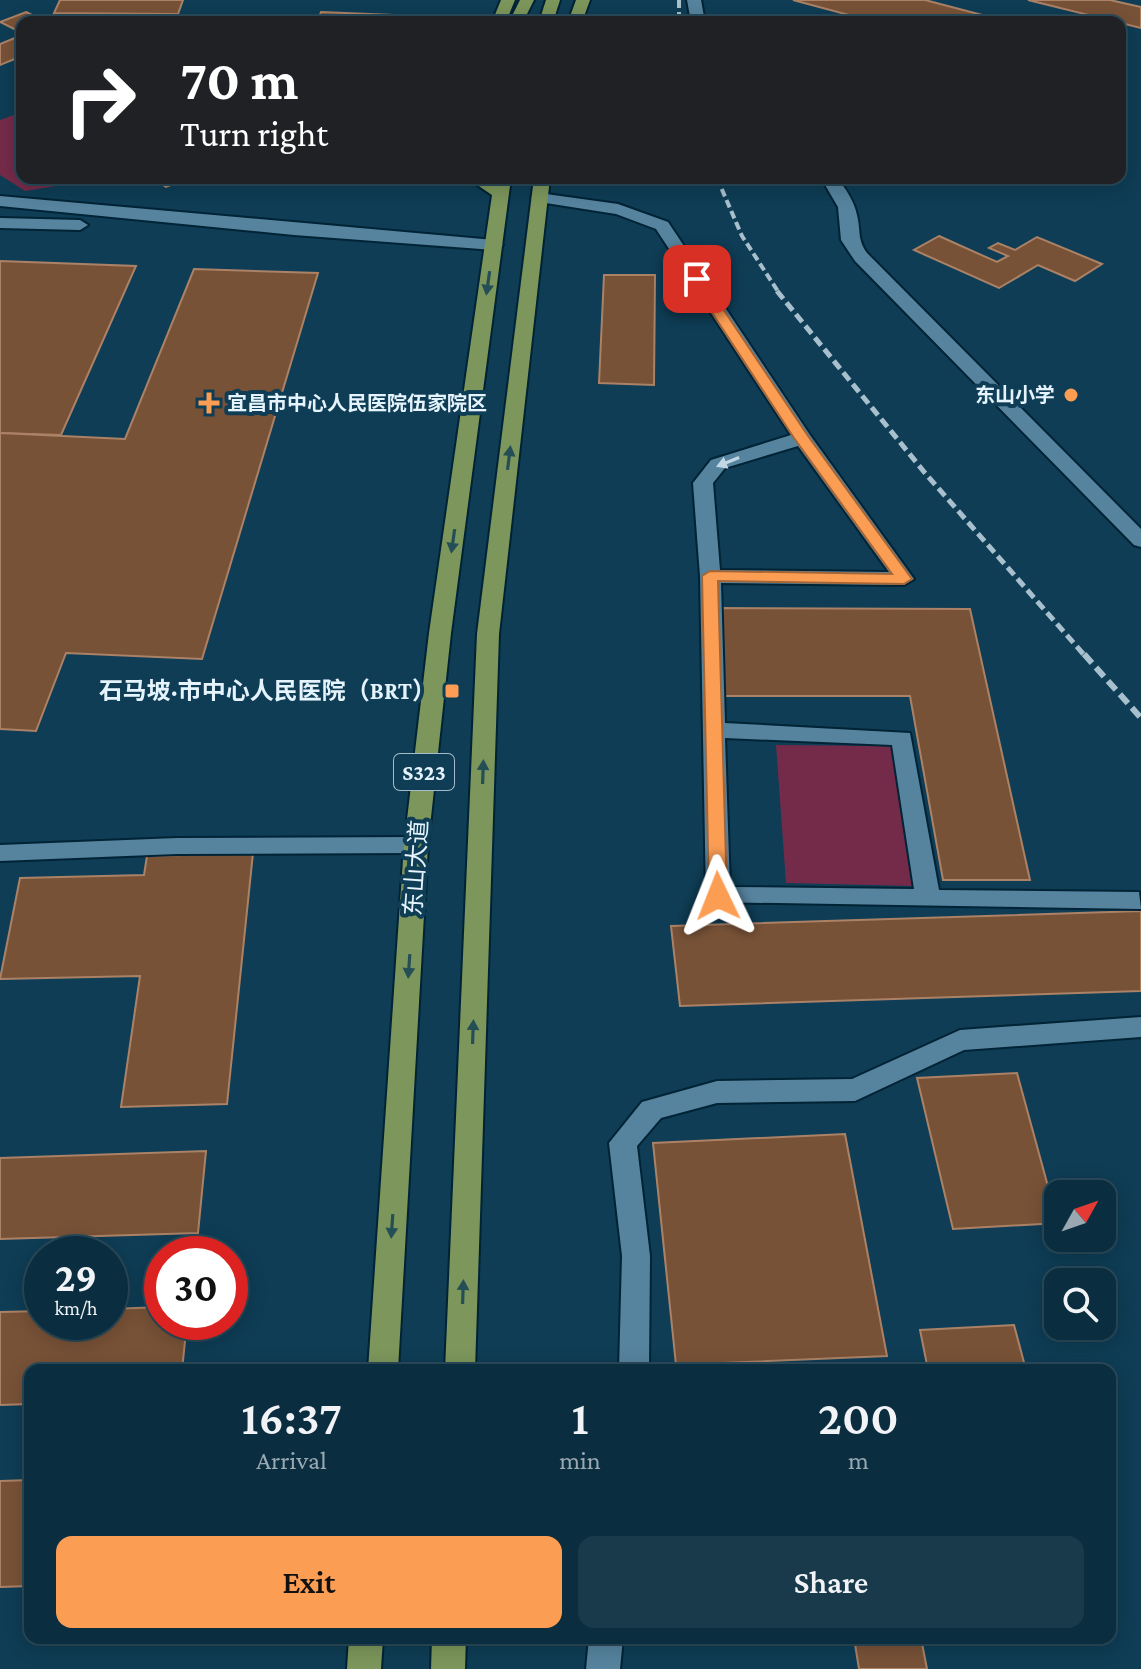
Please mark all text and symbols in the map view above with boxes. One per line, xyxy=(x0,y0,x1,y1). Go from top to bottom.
icon: right xyxy=(48,48,152,152)
text: 70 m xyxy=(180,49,299,111)
text: Turn right xyxy=(180,114,328,154)
pin xyxy=(663,245,731,313)
icon: arrive xyxy=(675,257,719,301)
one-way arrow xyxy=(482,271,495,296)
place label: 东山小学 xyxy=(975,384,1055,406)
marker: 东山小学 xyxy=(1062,386,1080,404)
marker: 宜昌市中心人民医院伍家院区 xyxy=(198,392,220,414)
place label: 宜昌市中心人民医院伍家院区 xyxy=(227,392,487,414)
one-way arrow xyxy=(502,445,515,470)
one-way arrow xyxy=(716,456,740,469)
one-way arrow xyxy=(446,528,459,553)
place label: 石马坡·市中心人民医院（BRT） xyxy=(99,677,436,704)
marker: 石马坡·市中心人民医院（BRT） xyxy=(443,682,461,700)
road number: S323 xyxy=(394,754,454,790)
one-way arrow xyxy=(476,759,489,784)
street label: 东山大道 xyxy=(399,819,432,917)
position arrow xyxy=(676,854,760,938)
one-way arrow xyxy=(402,954,415,979)
one-way arrow xyxy=(466,1019,479,1044)
north arrow xyxy=(1044,1180,1116,1252)
map controls xyxy=(1044,1180,1116,1340)
one-way arrow xyxy=(385,1214,398,1239)
speed limit sign: 30 xyxy=(144,1236,248,1340)
text: 29 xyxy=(55,1255,97,1300)
button: search xyxy=(1044,1268,1116,1340)
one-way arrow xyxy=(456,1279,469,1304)
text: km/h xyxy=(54,1297,98,1319)
text: 16:37 xyxy=(241,1391,342,1444)
text: 1 xyxy=(571,1391,589,1444)
text: 200 xyxy=(818,1391,899,1444)
text: Arrival xyxy=(256,1446,327,1475)
text: min xyxy=(559,1446,601,1475)
text: m xyxy=(848,1446,869,1475)
button: Exit xyxy=(56,1536,562,1628)
button: Share xyxy=(578,1536,1084,1628)

